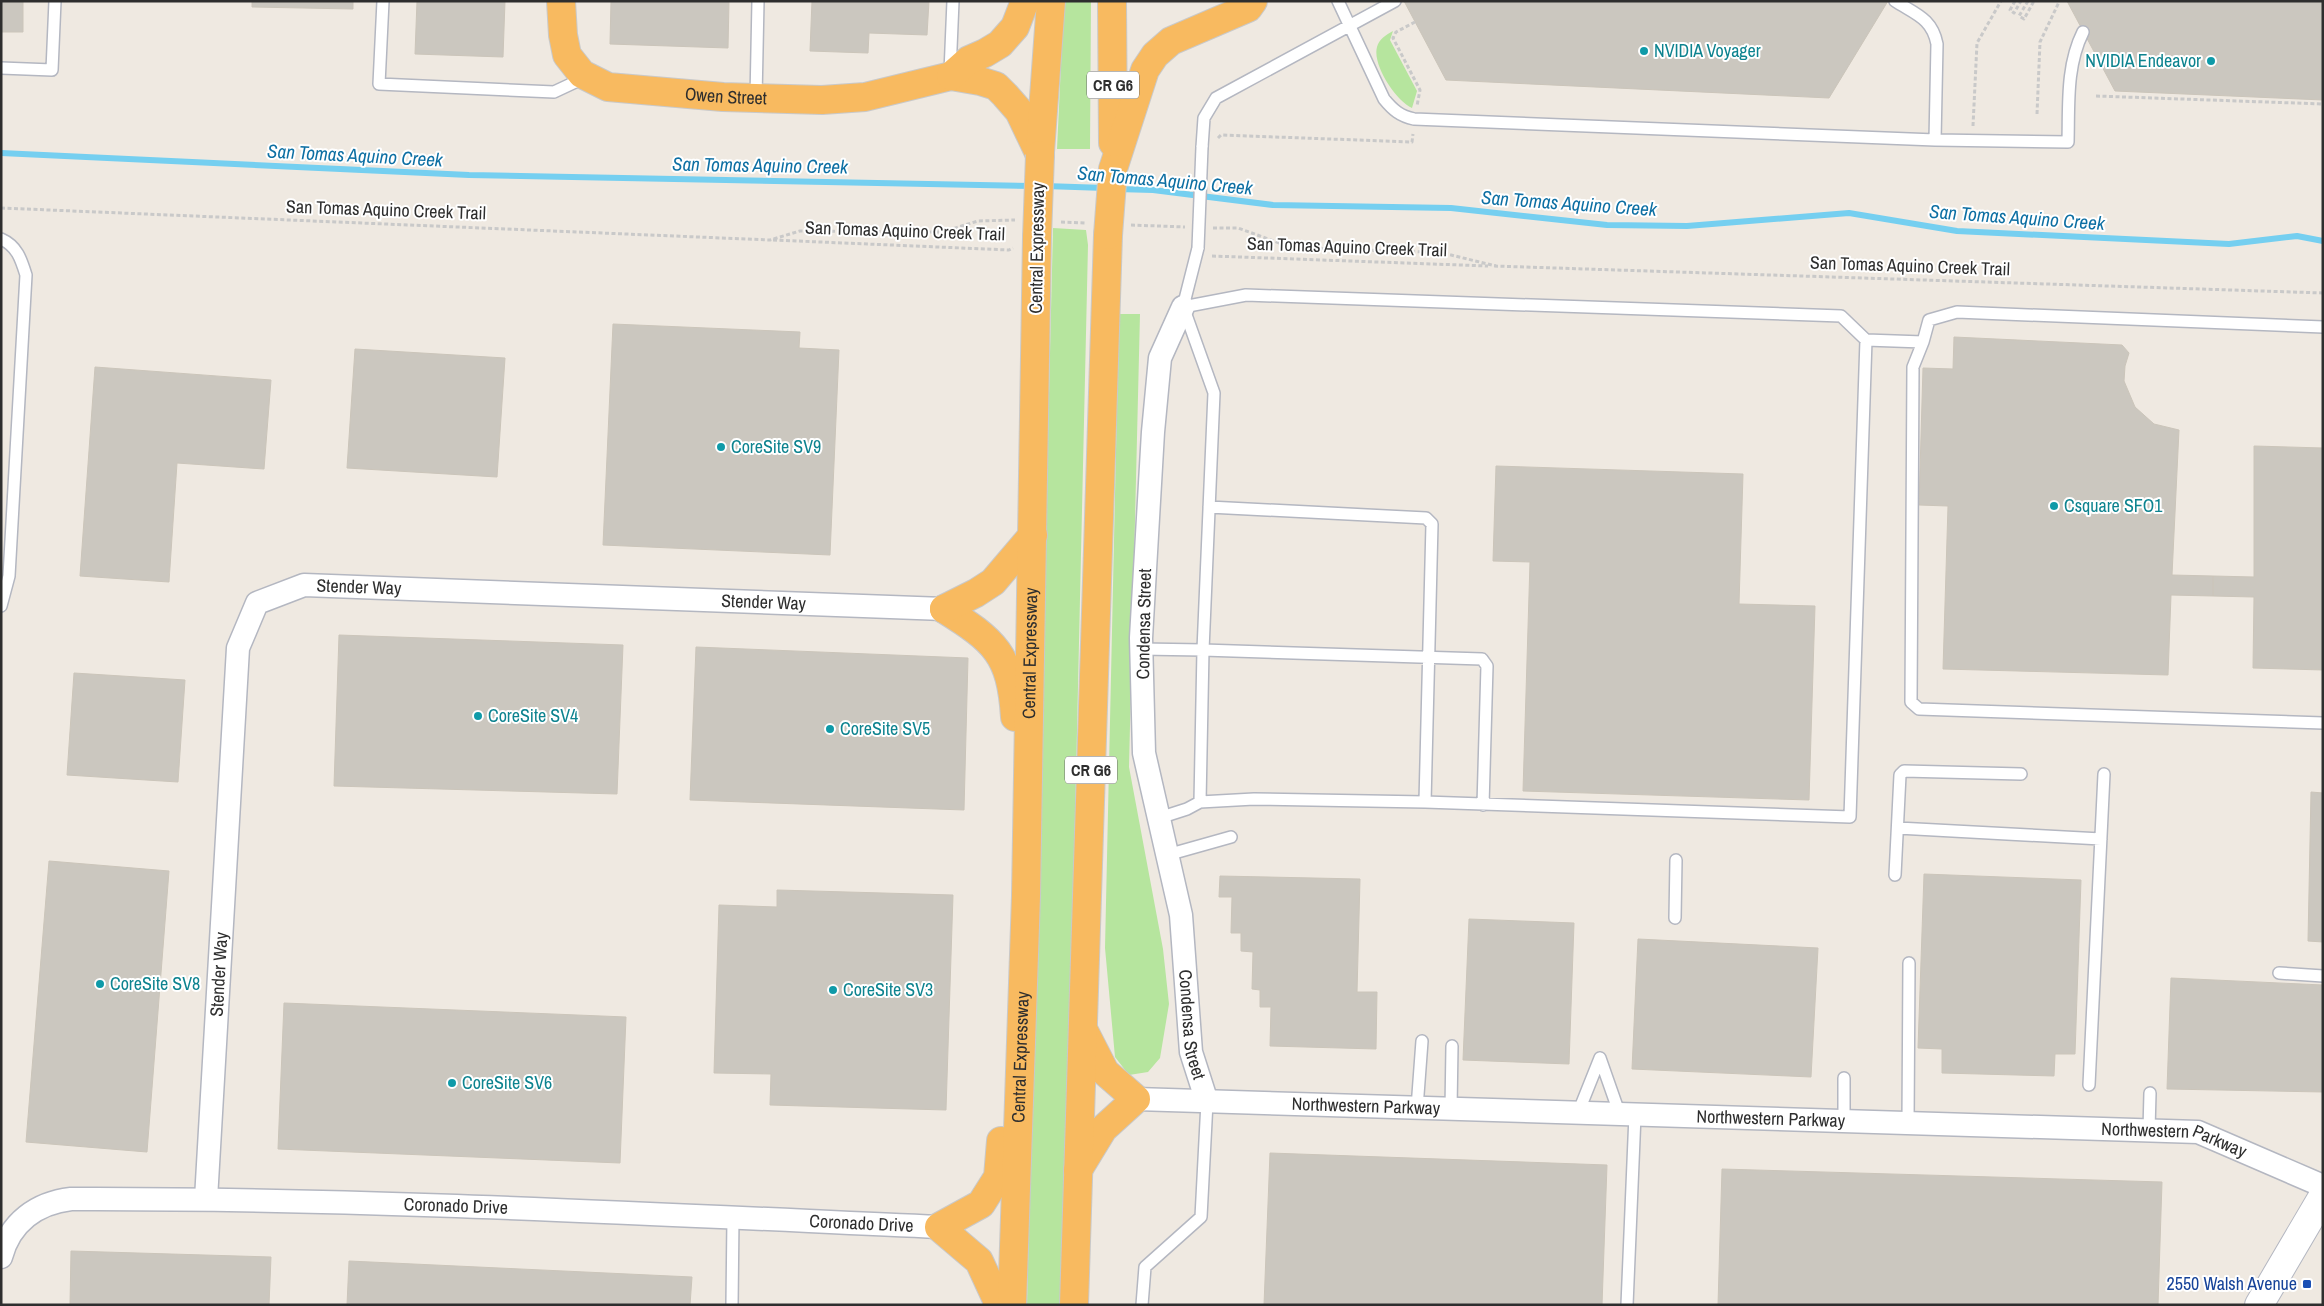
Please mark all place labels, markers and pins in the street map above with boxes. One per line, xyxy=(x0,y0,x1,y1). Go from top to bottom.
place label: NVIDIA Voyager xyxy=(1654,38,1761,63)
marker: NVIDIA Voyager xyxy=(1638,45,1650,57)
place label: NVIDIA Endeavor xyxy=(2085,48,2201,73)
marker: NVIDIA Endeavor xyxy=(2205,55,2217,67)
place label: CoreSite SV9 xyxy=(731,434,821,459)
marker: CoreSite SV9 xyxy=(715,441,727,453)
place label: Csquare SFO1 xyxy=(2064,493,2163,518)
marker: Csquare SFO1 xyxy=(2048,500,2060,512)
place label: CoreSite SV4 xyxy=(488,703,578,728)
marker: CoreSite SV4 xyxy=(472,710,484,722)
place label: CoreSite SV5 xyxy=(840,716,930,741)
marker: CoreSite SV5 xyxy=(824,723,836,735)
place label: CoreSite SV8 xyxy=(110,971,200,996)
place label: CoreSite SV3 xyxy=(843,977,933,1002)
marker: CoreSite SV8 xyxy=(94,978,106,990)
marker: CoreSite SV3 xyxy=(827,984,839,996)
place label: CoreSite SV6 xyxy=(462,1070,552,1095)
marker: CoreSite SV6 xyxy=(446,1077,458,1089)
place label: 2550 Walsh Avenue xyxy=(2167,1271,2297,1296)
marker: 2550 Walsh Avenue xyxy=(2301,1278,2313,1290)

